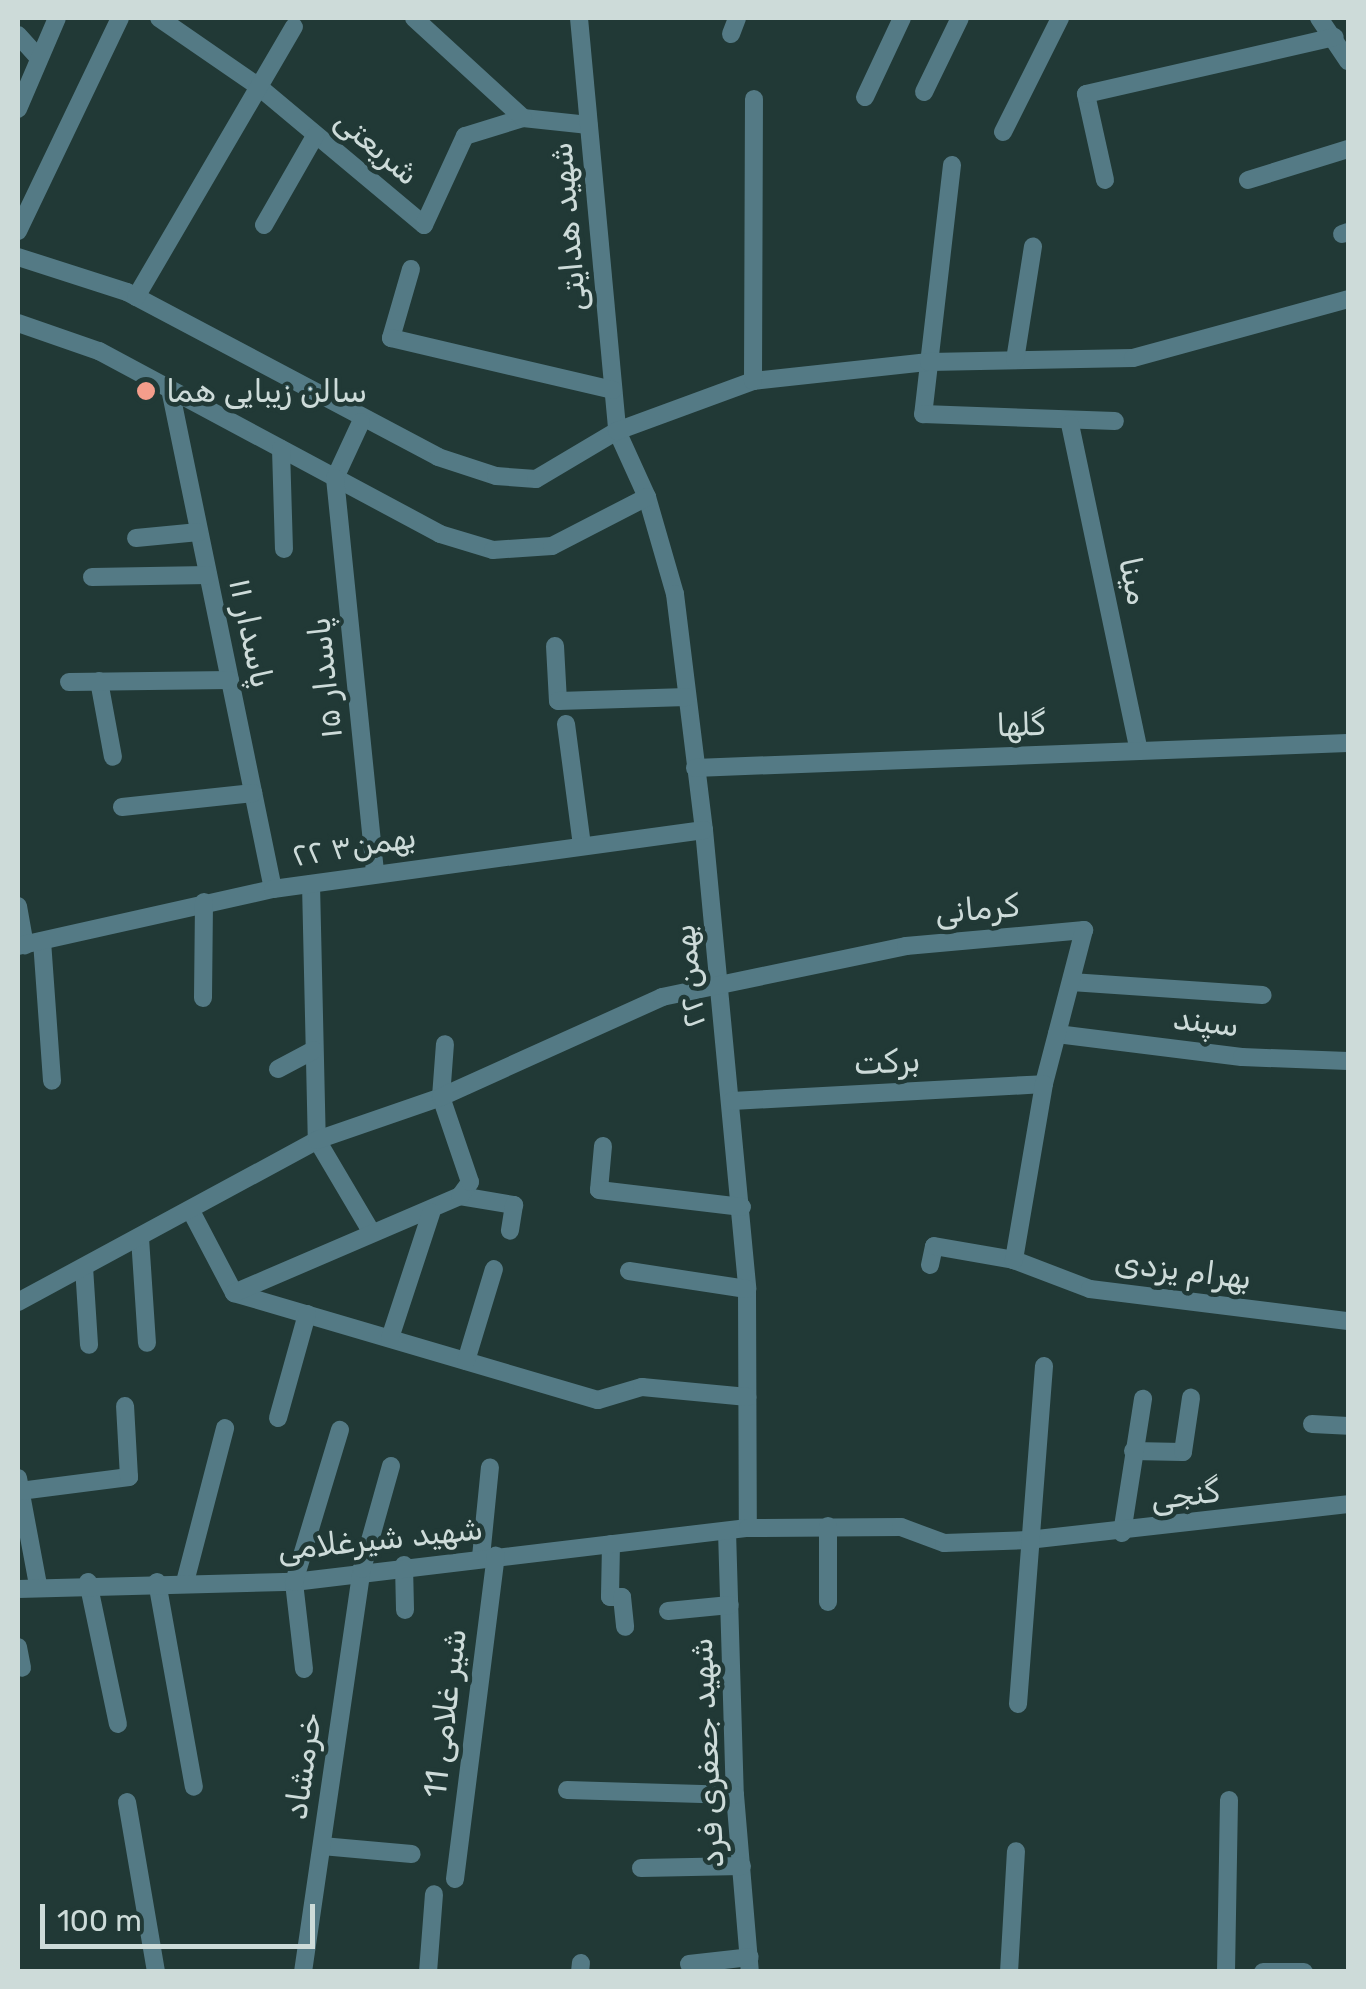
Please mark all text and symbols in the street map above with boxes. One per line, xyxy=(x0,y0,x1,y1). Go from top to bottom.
street label: شریعتی xyxy=(327,101,427,193)
street label: شهید هدایتی xyxy=(541,141,595,313)
place label: سالن زیبایی هما xyxy=(166,372,367,410)
marker: سالن زیبایی هما xyxy=(135,380,157,402)
street label: مینا xyxy=(1110,554,1158,608)
street label: پاسدار ۱۱ xyxy=(221,575,281,691)
street label: پاسدار ۱۵ xyxy=(300,616,350,740)
street label: گلها xyxy=(996,705,1046,745)
street label: ۲۲ بهمن۳ xyxy=(289,817,419,875)
street label: کرمانی xyxy=(933,886,1021,932)
street label: ۲۲ بهمن xyxy=(664,922,714,1030)
street label: سپند xyxy=(1171,999,1241,1045)
street label: برکت xyxy=(853,1041,921,1083)
street label: بهرام یزدی xyxy=(1112,1243,1254,1297)
street label: گنجی xyxy=(1148,1472,1222,1518)
street label: شهید شیرغلامی xyxy=(275,1509,485,1569)
street label: شیر غلامی 11 xyxy=(416,1626,474,1800)
street label: شهید جعفری فرد xyxy=(682,1637,732,1869)
street label: خرمشاد xyxy=(276,1710,330,1822)
scale bar xyxy=(45,1884,320,1946)
text: 100 m xyxy=(57,1903,142,1939)

